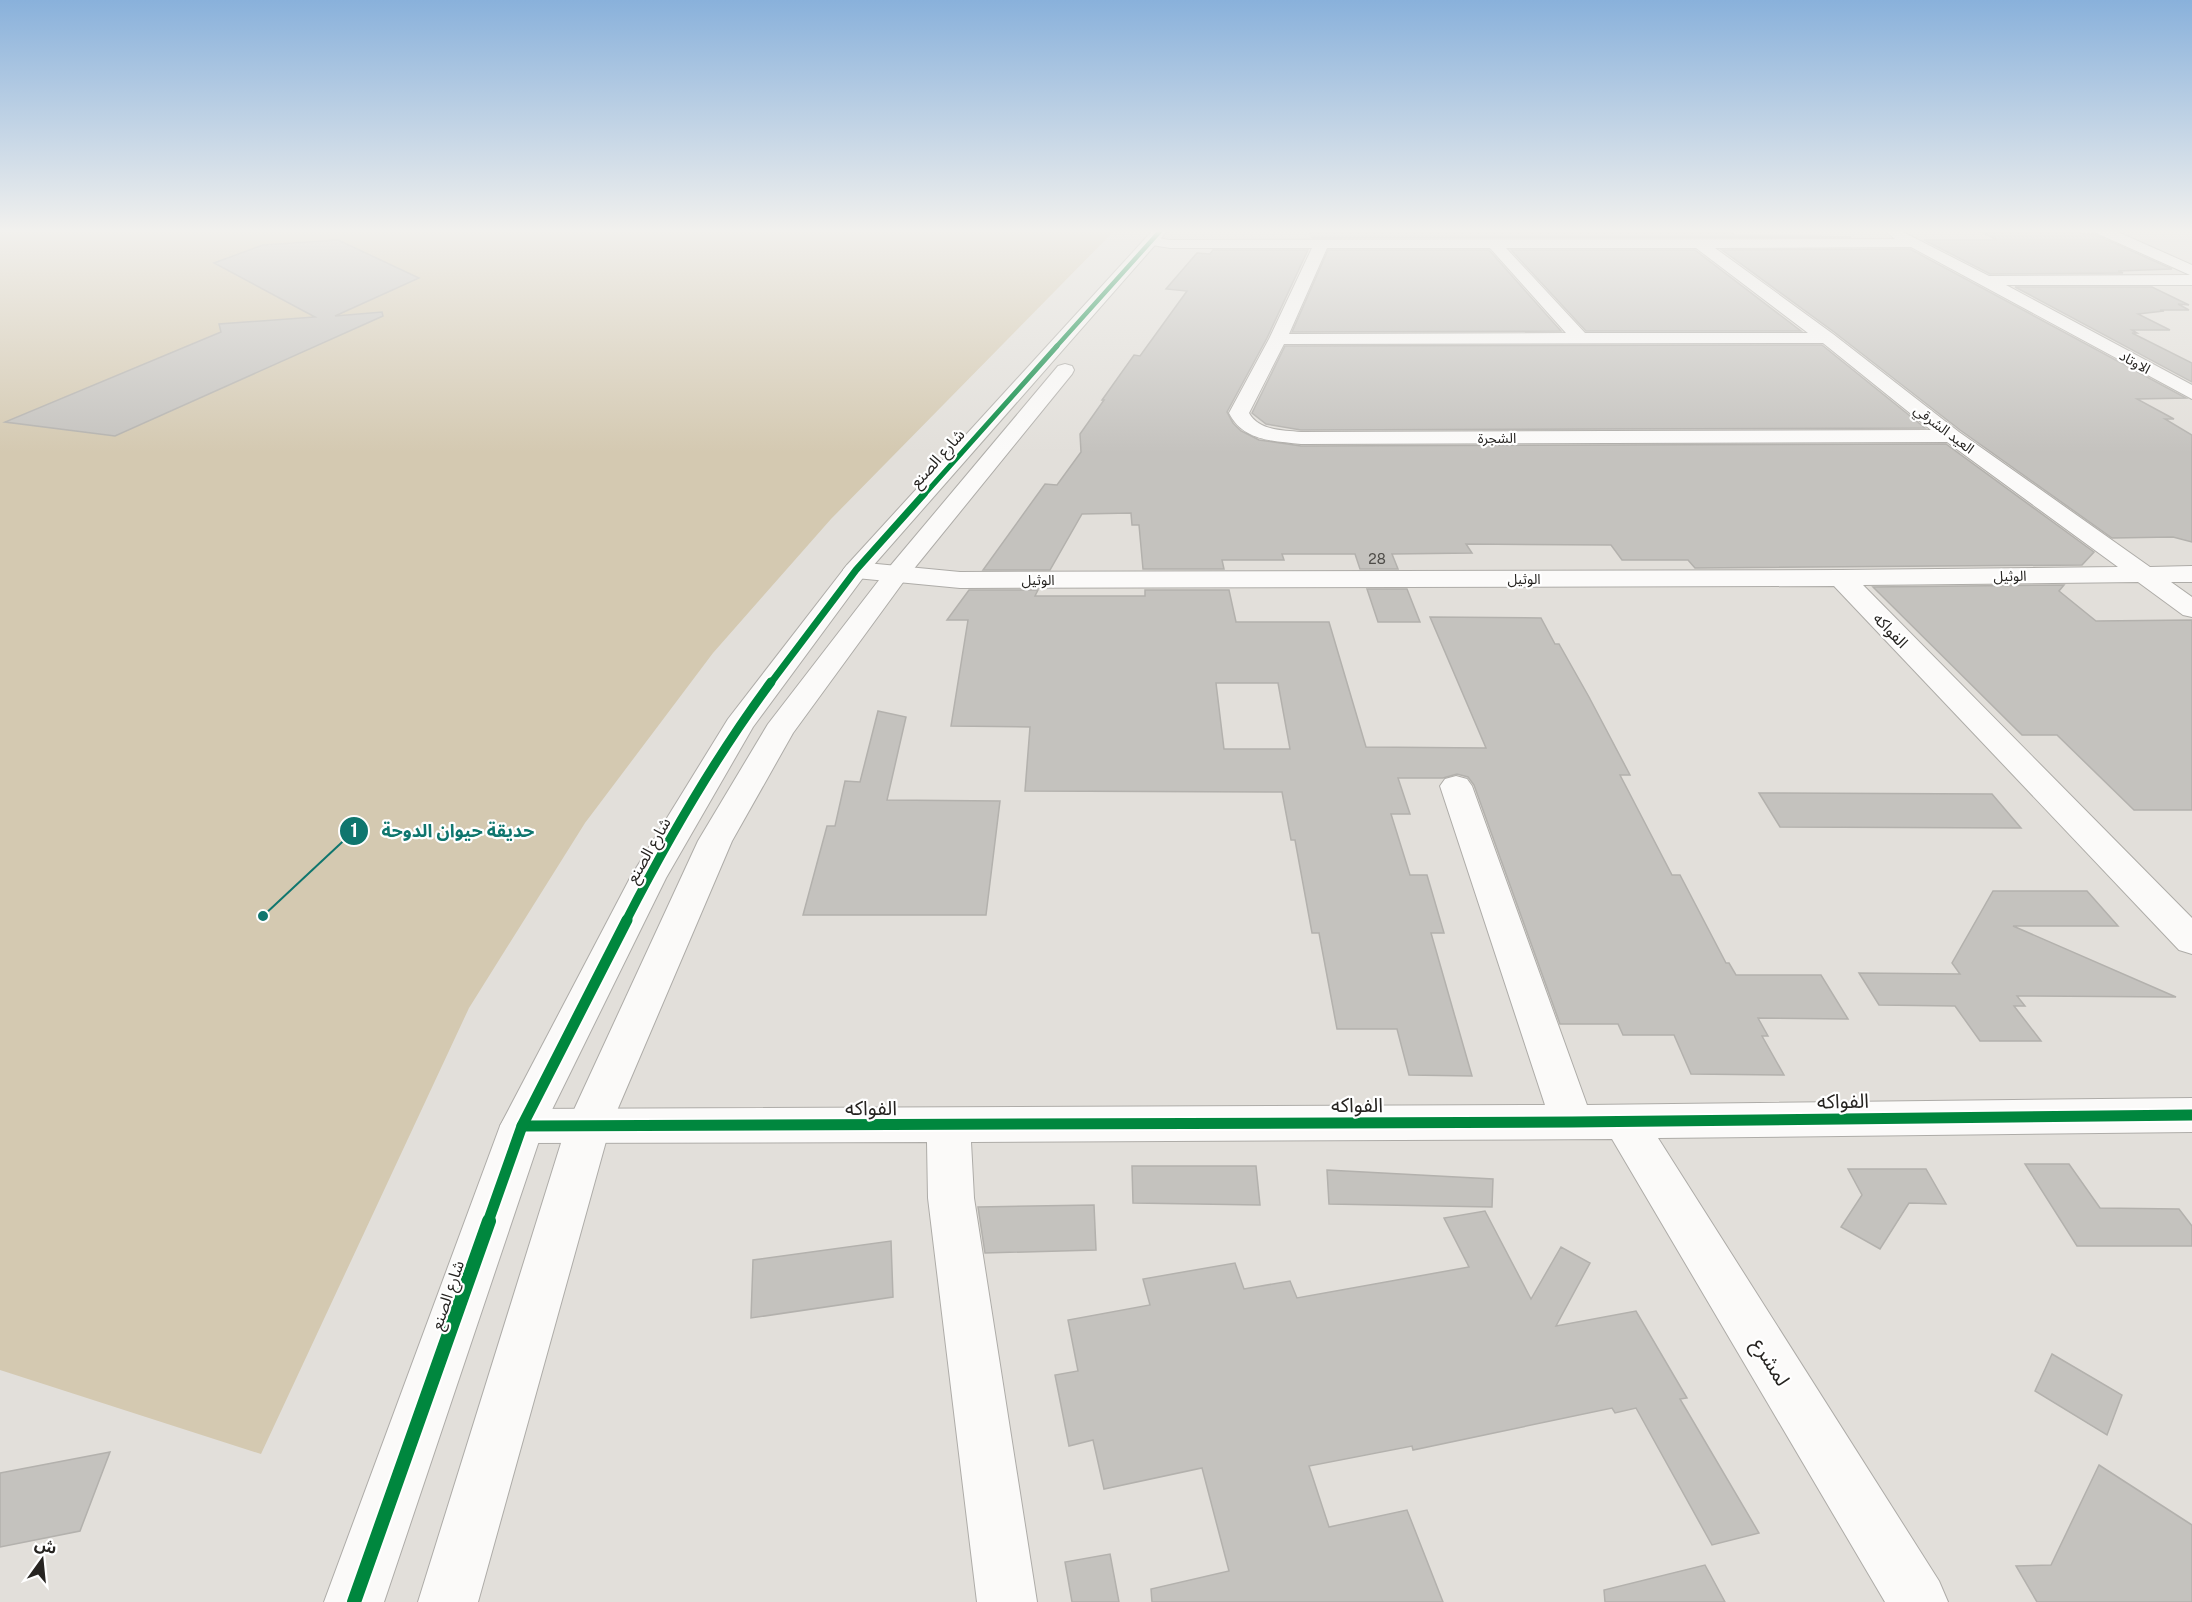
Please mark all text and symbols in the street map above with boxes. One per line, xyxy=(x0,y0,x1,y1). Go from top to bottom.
street label: الاوتاد xyxy=(2116,347,2153,378)
street label: العيد الشرقي xyxy=(1909,401,1977,459)
street label: شارع الصنع xyxy=(906,425,971,494)
street label: الشجرة xyxy=(1478,430,1516,447)
house number: 28 xyxy=(1368,551,1386,567)
street label: الوثيل xyxy=(1993,568,2027,585)
street label: الوثيل xyxy=(1507,571,1541,588)
street label: الوثيل xyxy=(1021,572,1055,589)
street label: الفواكه xyxy=(1869,609,1912,652)
callout: حديقة حيوان الدوحة xyxy=(339,813,546,849)
street label: شارع الصنع xyxy=(622,814,677,888)
text: 1 xyxy=(350,820,358,841)
text: حديقة حيوان الدوحة xyxy=(382,820,534,841)
street label: الفواكه xyxy=(1817,1089,1869,1113)
street label: الفواكه xyxy=(1331,1093,1383,1117)
street label: الفواكه xyxy=(845,1096,897,1120)
street label: شارع الصنع xyxy=(427,1258,471,1333)
street label: لمشرع xyxy=(1745,1334,1795,1392)
north arrow xyxy=(12,1530,72,1590)
text: ش xyxy=(33,1534,59,1558)

